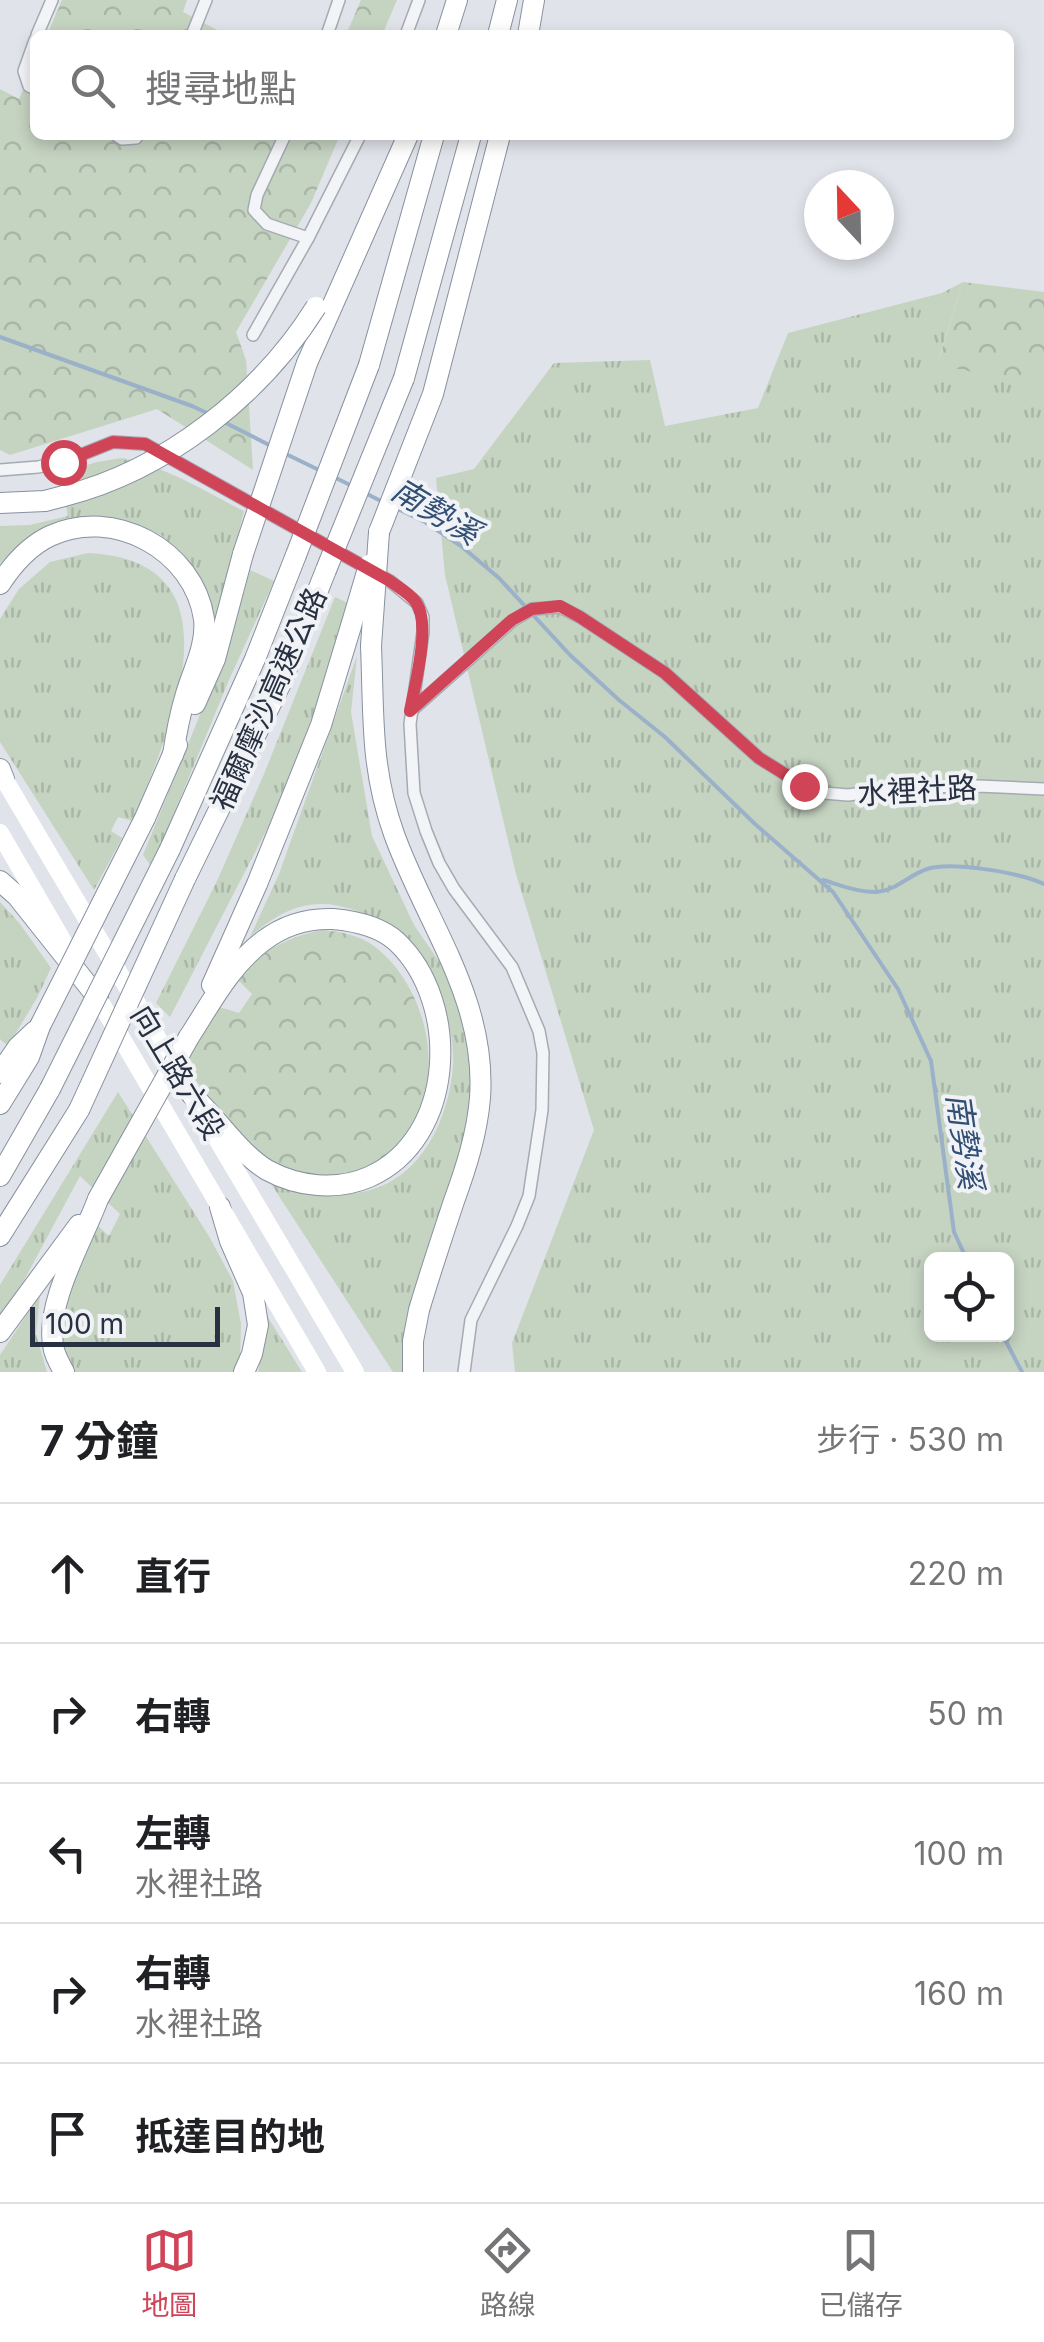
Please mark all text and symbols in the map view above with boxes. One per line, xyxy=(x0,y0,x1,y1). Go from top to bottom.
search box xyxy=(30,30,1014,140)
icon: search xyxy=(65,58,120,113)
text: 搜尋地點 xyxy=(145,65,297,111)
north arrow xyxy=(804,170,894,260)
route start xyxy=(41,440,87,486)
water label: 南勢溪 xyxy=(385,470,491,554)
street label: 福爾摩沙高速公路 xyxy=(203,582,333,816)
route end xyxy=(782,764,828,810)
street label: 水裡社路 xyxy=(856,769,978,811)
street label: 向上路六段 xyxy=(124,998,232,1146)
water label: 南勢溪 xyxy=(939,1091,992,1195)
map controls xyxy=(924,1252,1014,1342)
button: locate xyxy=(924,1252,1014,1342)
scale bar xyxy=(30,1302,220,1346)
text: 100 m xyxy=(45,1307,124,1341)
text: 7 分鐘 xyxy=(40,1415,158,1466)
text: 步行 · 530 m xyxy=(816,1420,1004,1459)
icon: ahead xyxy=(40,1546,95,1601)
text: 直行 xyxy=(135,1553,211,1599)
text: 220 m xyxy=(908,1554,1004,1593)
icon: right xyxy=(40,1686,95,1741)
text: 右轉 xyxy=(135,1693,211,1739)
text: 50 m xyxy=(927,1694,1004,1733)
text: 左轉 xyxy=(135,1810,211,1856)
icon: left xyxy=(40,1826,95,1881)
text: 100 m xyxy=(914,1834,1004,1873)
text: 水裡社路 xyxy=(135,1864,263,1903)
text: 右轉 xyxy=(135,1950,211,1996)
icon: right xyxy=(40,1966,95,2021)
text: 160 m xyxy=(914,1974,1004,2013)
text: 水裡社路 xyxy=(135,2004,263,2043)
icon: arrive xyxy=(40,2106,95,2161)
text: 抵達目的地 xyxy=(135,2113,325,2159)
tab: 地圖 xyxy=(141,2223,197,2323)
tab: 路線 xyxy=(480,2223,536,2323)
tab: 已儲存 xyxy=(819,2223,903,2323)

